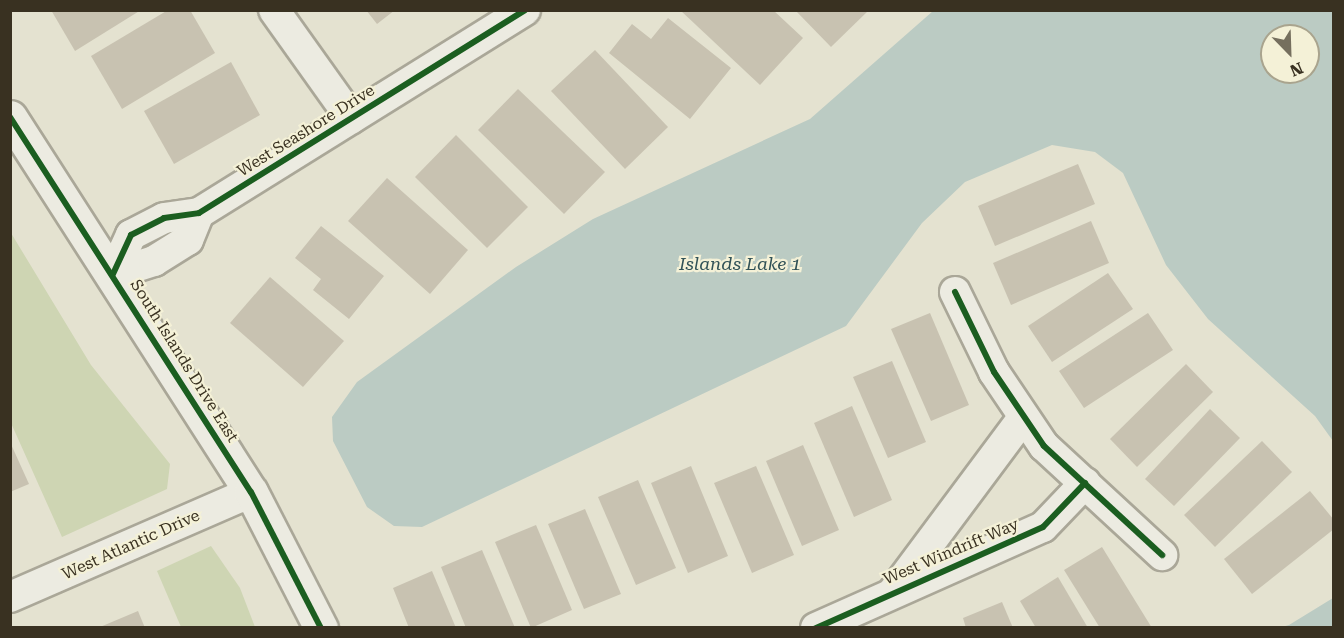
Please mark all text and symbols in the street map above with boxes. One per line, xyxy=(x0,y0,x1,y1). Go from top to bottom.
north arrow xyxy=(1260,24,1320,84)
text: N xyxy=(1287,58,1306,80)
street label: West Seashore Drive xyxy=(234,81,378,181)
water label: Islands Lake 1 xyxy=(679,253,801,275)
street label: South Islands Drive East xyxy=(126,276,242,446)
street label: West Atlantic Drive xyxy=(59,506,203,584)
street label: West Windrift Way xyxy=(880,515,1022,589)

